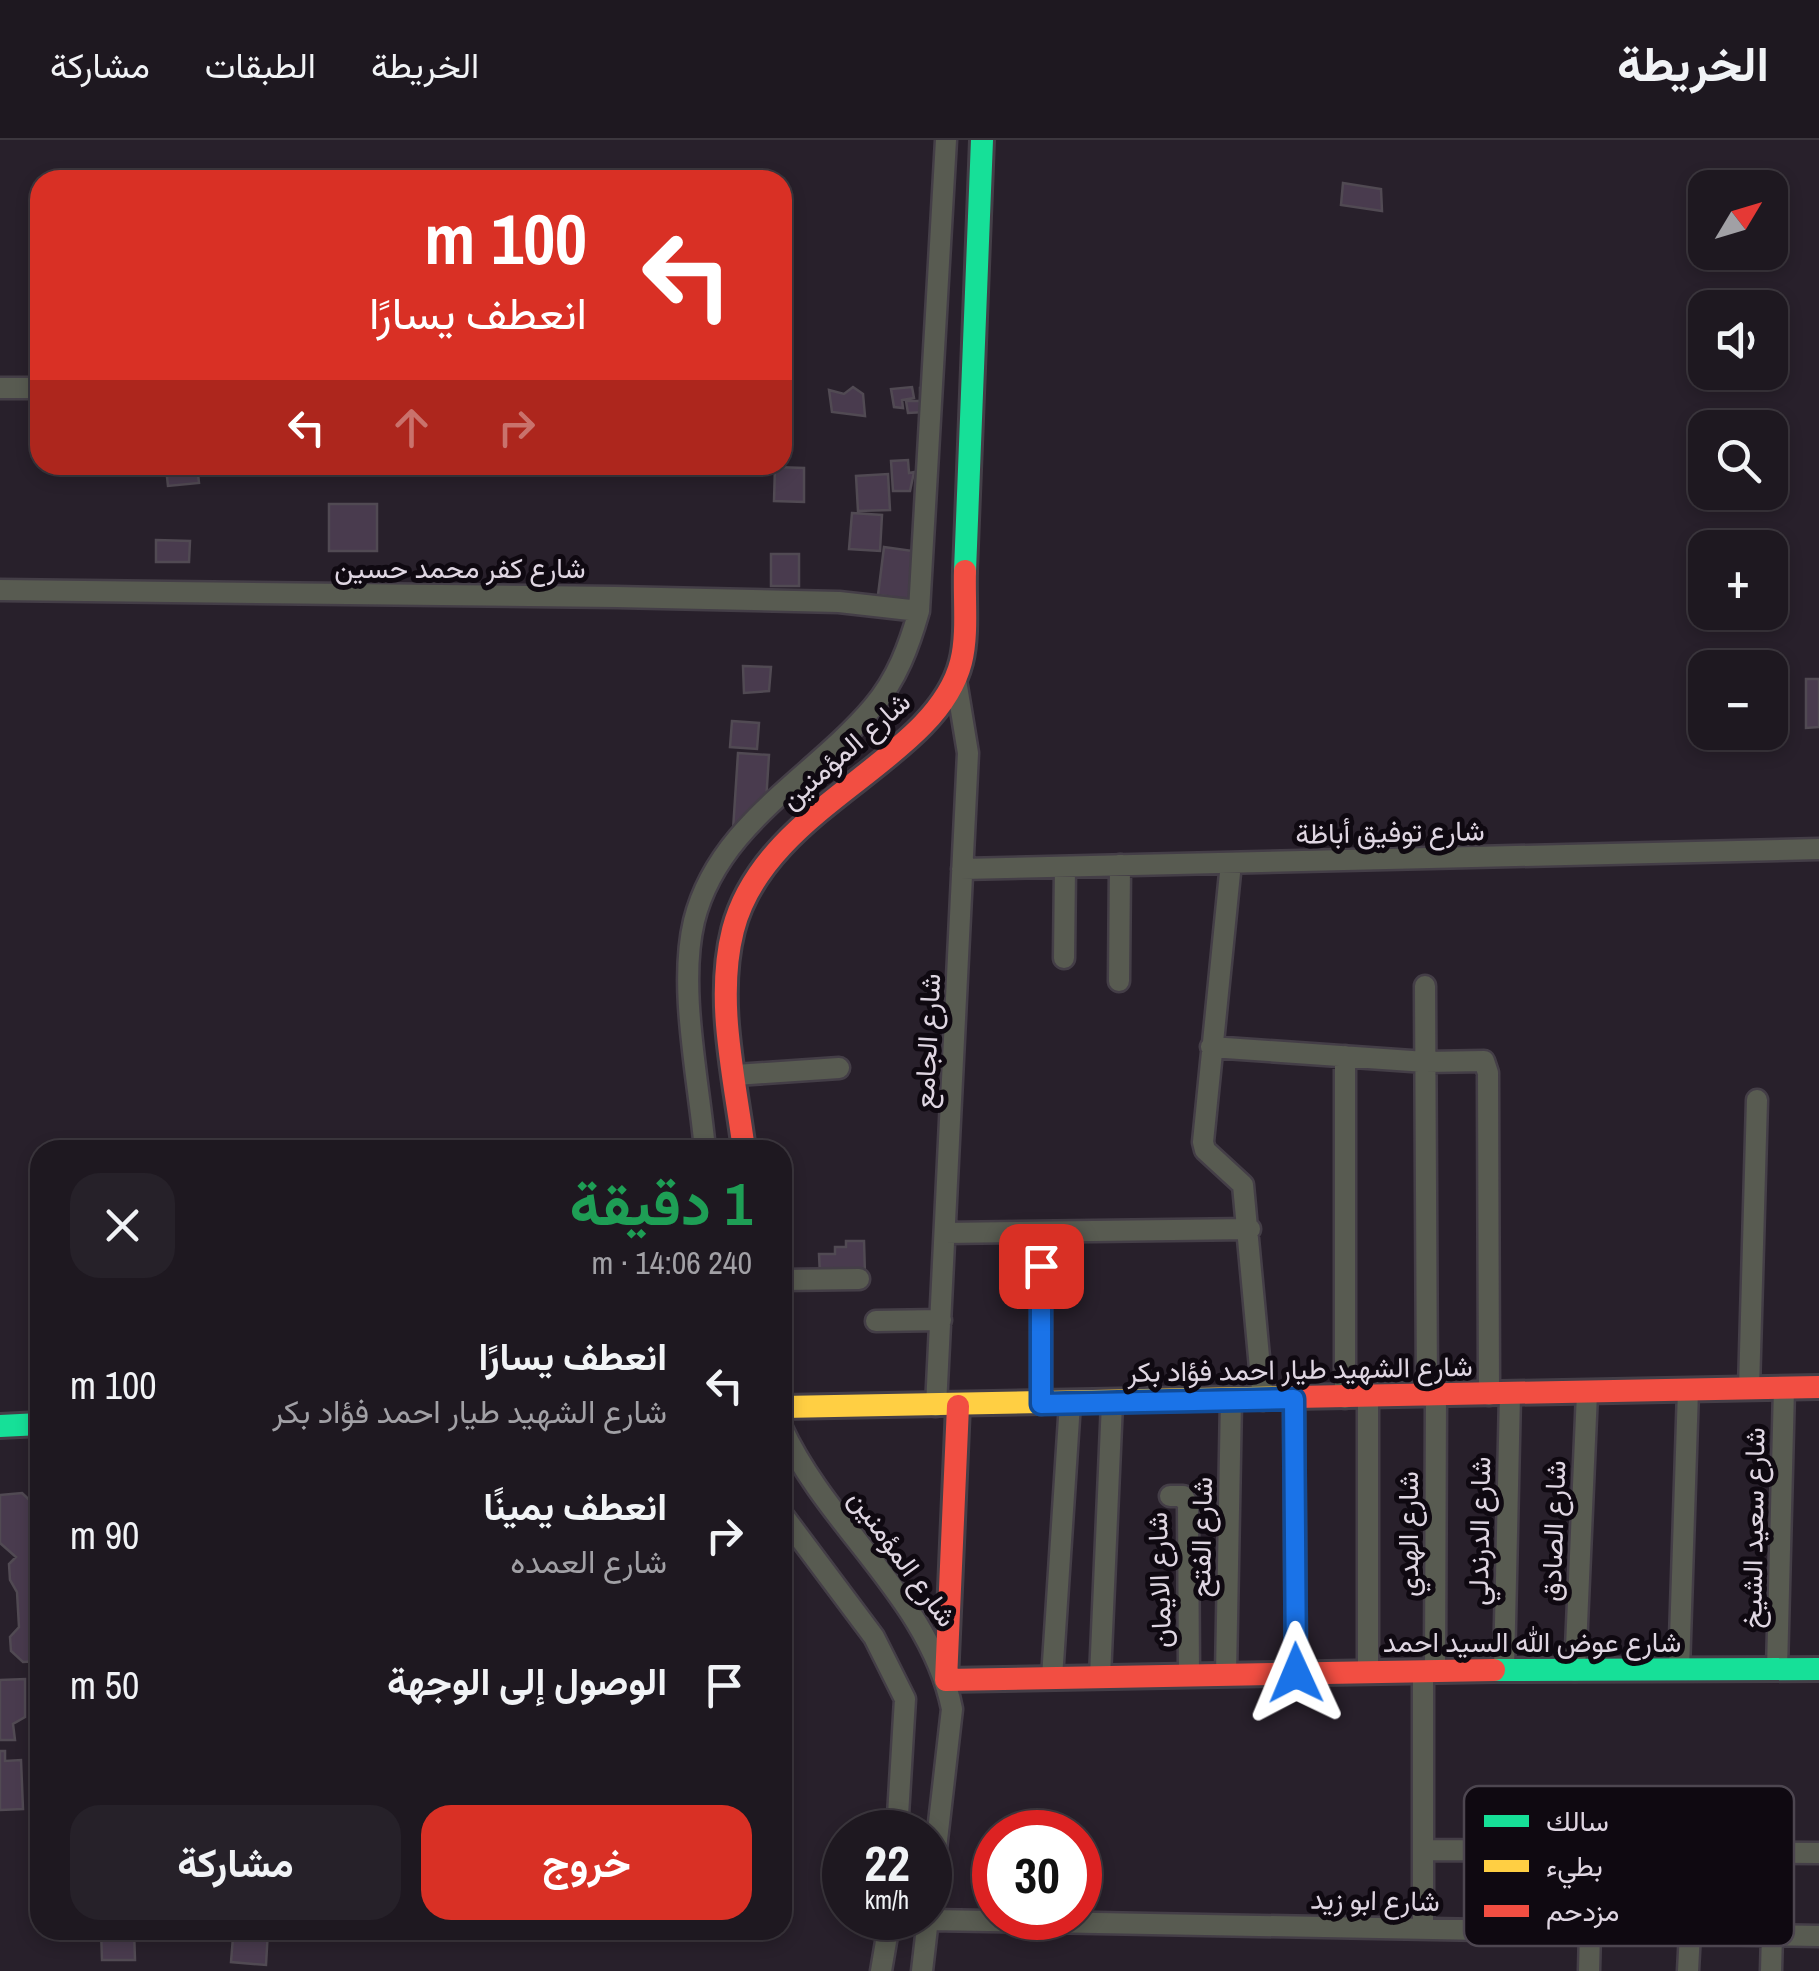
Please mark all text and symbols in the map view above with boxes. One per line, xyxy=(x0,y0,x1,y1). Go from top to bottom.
text: الخريطة xyxy=(1617,31,1769,96)
text: مشاركة xyxy=(50,42,150,89)
text: الطبقات xyxy=(205,42,316,89)
text: الخريطة xyxy=(371,42,479,89)
north arrow xyxy=(1688,170,1788,270)
map controls xyxy=(1688,170,1788,750)
text: 100 m xyxy=(424,192,587,286)
icon: left xyxy=(622,210,752,340)
text: انعطف يسارًا xyxy=(369,282,587,343)
button: sound xyxy=(1688,290,1788,390)
icon: left xyxy=(279,400,334,455)
icon: ahead xyxy=(384,400,439,455)
icon: right xyxy=(489,400,544,455)
button: search xyxy=(1688,410,1788,510)
button: + xyxy=(1688,530,1788,630)
street label: شارع كفر محمد حسين xyxy=(334,549,586,587)
button: − xyxy=(1688,650,1788,750)
street label: شارع المؤمنين xyxy=(772,683,918,817)
street label: شارع توفيق أباظة xyxy=(1295,811,1485,853)
street label: شارع الجامع xyxy=(904,972,951,1110)
text: 1 دقيقة xyxy=(569,1163,752,1244)
button: close xyxy=(70,1173,175,1278)
pin xyxy=(999,1224,1084,1309)
icon: arrive xyxy=(1014,1239,1069,1294)
text: 240 m · 14:06 xyxy=(592,1241,752,1284)
text: انعطف يسارًا xyxy=(478,1331,667,1382)
street label: شارع الشهيد طيار احمد فؤاد بكر xyxy=(1126,1347,1473,1391)
icon: left xyxy=(697,1358,752,1413)
text: 100 m xyxy=(70,1360,157,1411)
text: شارع الشهيد طيار احمد فؤاد بكر xyxy=(272,1390,667,1433)
street label: شارع سعيد الشيخ xyxy=(1732,1427,1775,1629)
street label: شارع الدرندلي xyxy=(1459,1456,1503,1606)
street label: شارع الصادق xyxy=(1532,1460,1574,1602)
street label: شارع الهدي xyxy=(1389,1471,1431,1597)
street label: شارع الفتح xyxy=(1181,1476,1222,1598)
text: انعطف يمينًا xyxy=(483,1481,667,1532)
street label: شارع المؤمنين xyxy=(840,1482,966,1634)
icon: right xyxy=(697,1508,752,1563)
text: 90 m xyxy=(70,1510,139,1561)
street label: شارع الايمان xyxy=(1138,1511,1180,1649)
text: شارع العمده xyxy=(510,1540,667,1583)
position arrow xyxy=(1244,1621,1348,1725)
street label: شارع عوض الله السيد احمد xyxy=(1383,1623,1681,1661)
text: الوصول إلى الوجهة xyxy=(387,1656,667,1707)
icon: arrive xyxy=(697,1658,752,1713)
text: 50 m xyxy=(70,1660,139,1711)
legend xyxy=(1464,1786,1794,1946)
text: سالك xyxy=(1546,1802,1609,1840)
button: مشاركة xyxy=(70,1805,401,1920)
button: خروج xyxy=(421,1805,752,1920)
speed limit sign: 30 xyxy=(972,1810,1102,1940)
text: 22 xyxy=(864,1829,910,1897)
text: بطيء xyxy=(1546,1847,1603,1889)
street label: شارع ابو زيد xyxy=(1310,1880,1440,1920)
text: km/h xyxy=(865,1883,909,1917)
text: مزدحم xyxy=(1546,1892,1619,1930)

